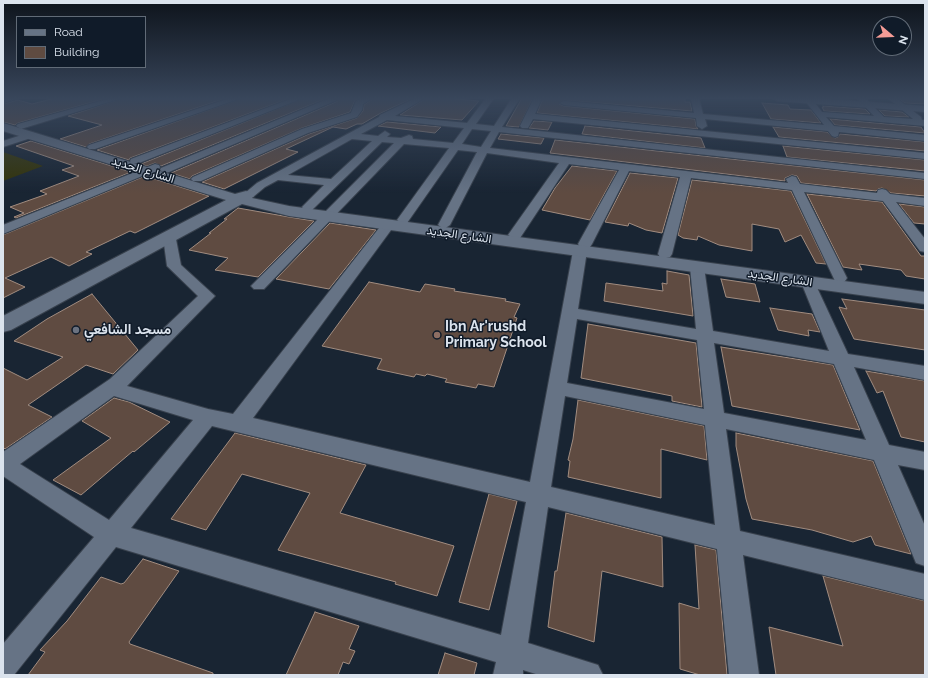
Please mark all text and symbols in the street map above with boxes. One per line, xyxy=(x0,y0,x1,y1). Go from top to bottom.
legend xyxy=(16,16,146,68)
north arrow xyxy=(872,16,912,56)
text: Road xyxy=(54,25,83,39)
text: N xyxy=(895,34,910,46)
text: Building xyxy=(54,45,100,59)
street label: الشارع الجديد xyxy=(110,154,176,186)
street label: الشارع الجديد xyxy=(426,223,492,247)
street label: الشارع الجديد xyxy=(747,266,813,290)
place label: Ibn Ar'rushd Primary School xyxy=(445,319,547,352)
place label: مسجد الشافعي xyxy=(84,322,171,338)
marker: مسجد الشافعي xyxy=(71,325,81,335)
marker: Ibn Ar'rushd Primary School xyxy=(432,330,442,340)

